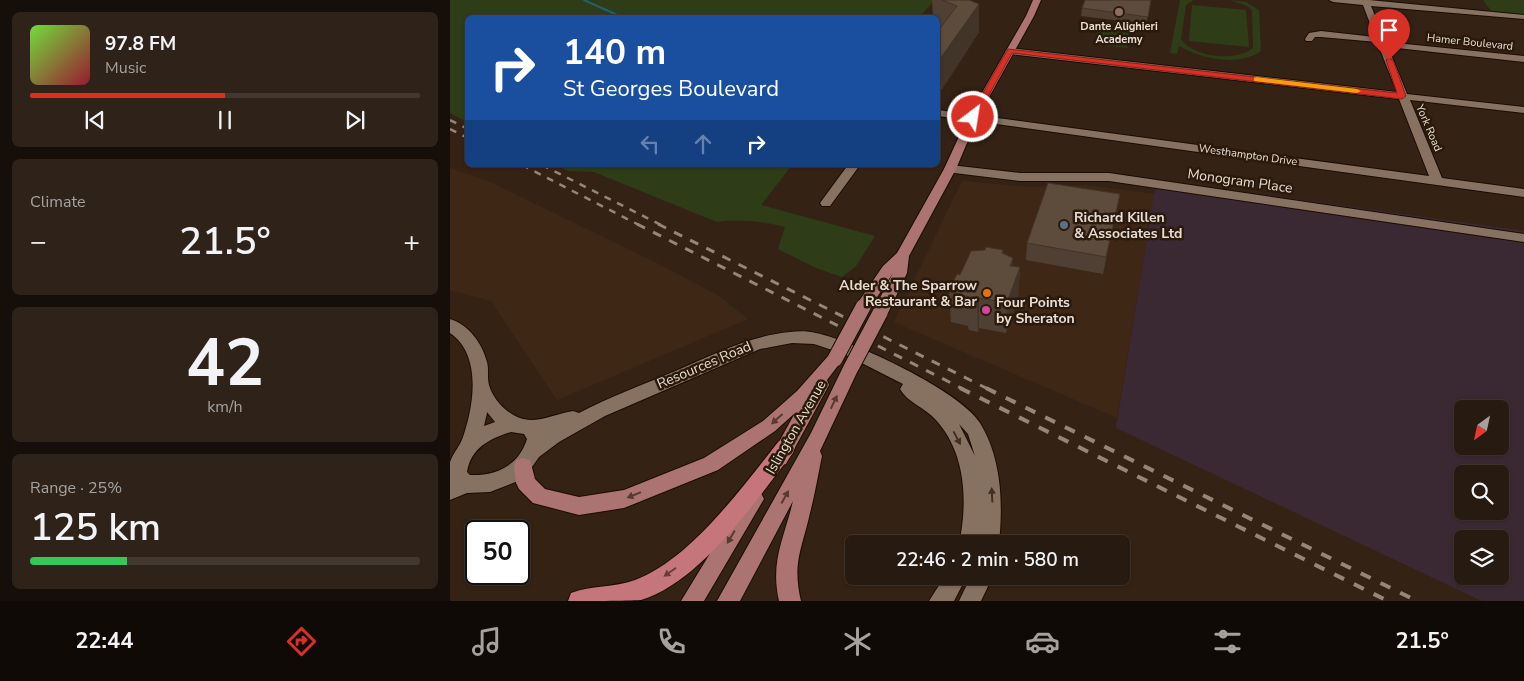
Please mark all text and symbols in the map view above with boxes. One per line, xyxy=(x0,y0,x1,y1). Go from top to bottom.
marker: Dante Alighieri Academy xyxy=(1113,6,1125,18)
pin xyxy=(1368,9,1410,60)
icon: arrive xyxy=(1375,16,1403,44)
place label: Dante Alighieri Academy xyxy=(1080,19,1158,47)
text: 140 m xyxy=(563,29,666,76)
street label: Hamer Boulevard xyxy=(1426,30,1514,54)
text: 97.8 FM xyxy=(105,31,176,57)
icon: right xyxy=(480,35,545,100)
text: Music xyxy=(105,57,146,79)
text: St Georges Boulevard xyxy=(563,74,779,104)
position arrow xyxy=(946,90,998,142)
street label: York Road xyxy=(1412,101,1446,154)
icon: previous xyxy=(81,106,109,134)
icon: pause xyxy=(211,106,239,134)
icon: next xyxy=(341,106,369,134)
icon: left xyxy=(636,130,664,158)
icon: ahead xyxy=(689,130,717,158)
icon: right xyxy=(742,130,770,158)
street label: Westhampton Drive xyxy=(1198,141,1298,169)
street label: Monogram Place xyxy=(1186,164,1294,198)
text: Climate xyxy=(30,191,85,213)
place label: Richard Killen & Associates Ltd xyxy=(1074,208,1182,243)
text: 21.5° xyxy=(179,216,271,267)
marker: Richard Killen & Associates Ltd xyxy=(1058,219,1070,231)
text: − xyxy=(30,223,47,261)
text: + xyxy=(403,223,420,261)
place label: Alder & The Sparrow Restaurant & Bar xyxy=(839,276,978,311)
marker: Alder & The Sparrow Restaurant & Bar xyxy=(981,287,993,299)
place label: Four Points by Sheraton xyxy=(996,293,1075,328)
marker: Four Points by Sheraton xyxy=(980,304,992,316)
text: 42 xyxy=(186,319,264,408)
street label: Resources Road xyxy=(654,337,754,393)
street label: Islington Avenue xyxy=(761,376,831,478)
one-way arrow xyxy=(831,395,839,409)
text: km/h xyxy=(207,396,243,418)
north arrow xyxy=(1454,400,1509,455)
map controls xyxy=(1454,400,1509,585)
one-way arrow xyxy=(771,413,783,425)
one-way arrow xyxy=(953,431,961,445)
button: search xyxy=(1454,465,1509,520)
text: Range · 25% xyxy=(30,477,122,499)
one-way arrow xyxy=(987,487,995,503)
one-way arrow xyxy=(781,490,789,504)
one-way arrow xyxy=(627,491,641,499)
text: 125 km xyxy=(30,502,161,553)
speed limit sign: 50 xyxy=(465,520,530,585)
button: layers xyxy=(1454,530,1509,585)
one-way arrow xyxy=(726,531,735,544)
text: 22:46 · 2 min · 580 m xyxy=(896,547,1079,573)
one-way arrow xyxy=(664,567,677,578)
icon: directions xyxy=(284,624,319,659)
icon: music xyxy=(469,624,504,659)
icon: phone xyxy=(654,624,689,659)
icon: climate xyxy=(840,624,875,659)
icon: car xyxy=(1025,624,1060,659)
icon: filters xyxy=(1210,624,1245,659)
text: 22:44 xyxy=(75,626,133,656)
text: 21.5° xyxy=(1395,626,1449,656)

